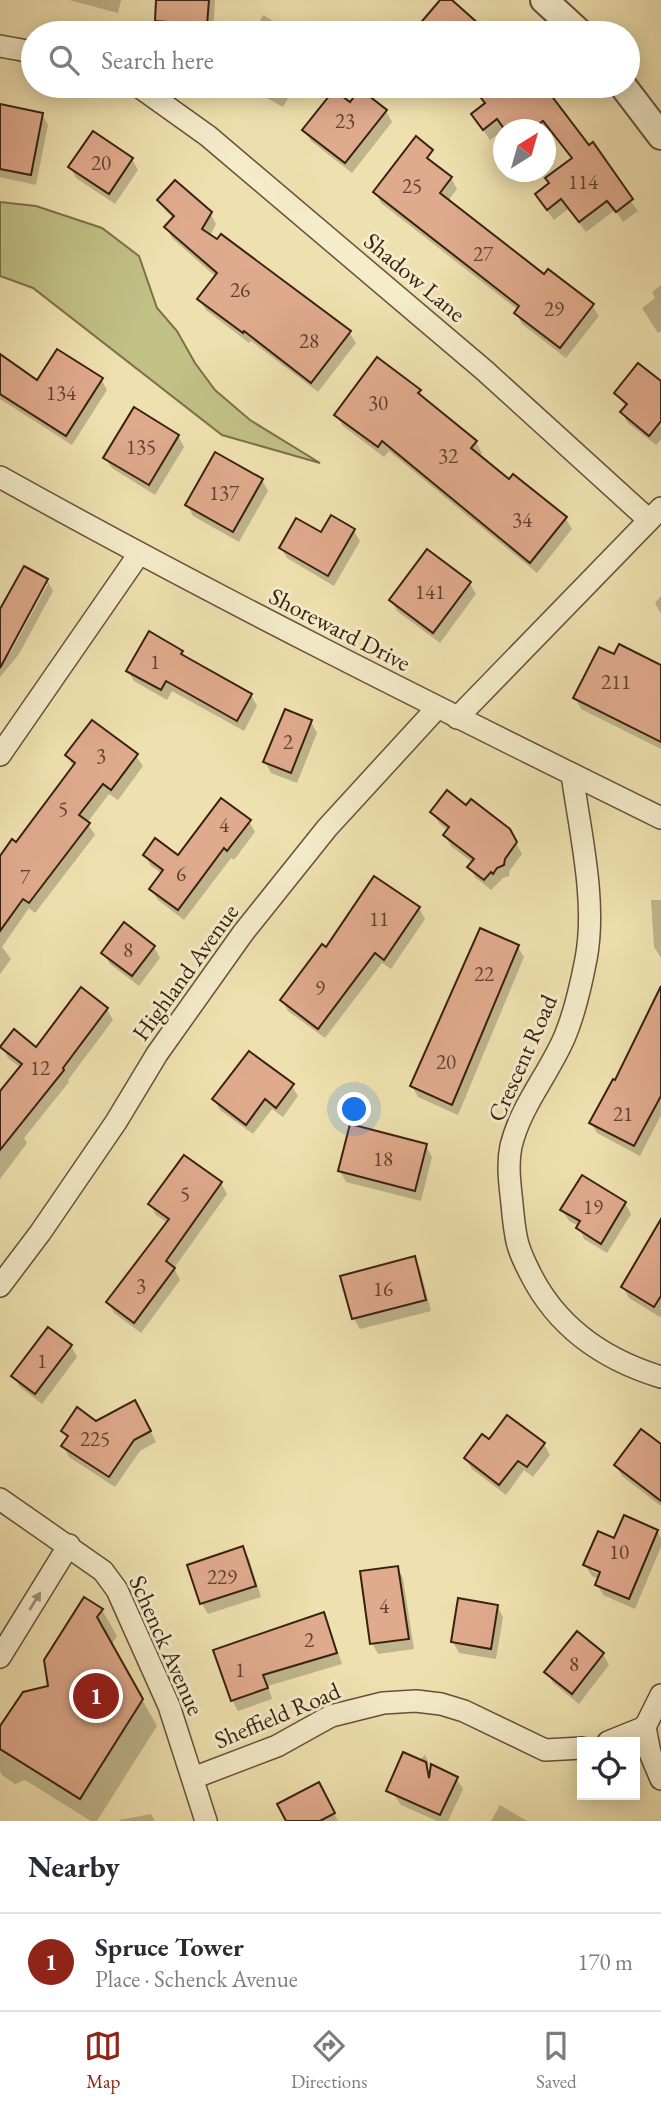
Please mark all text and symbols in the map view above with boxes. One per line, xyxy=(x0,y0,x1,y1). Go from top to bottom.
search box xyxy=(21,21,640,98)
icon: search xyxy=(45,41,83,79)
text: Search here xyxy=(101,43,214,77)
house number: 23 xyxy=(335,107,355,134)
north arrow xyxy=(493,119,556,182)
house number: 20 xyxy=(91,149,111,176)
house number: 114 xyxy=(568,168,599,195)
house number: 25 xyxy=(402,172,422,199)
street label: Shadow Lane xyxy=(358,225,472,329)
house number: 27 xyxy=(473,240,494,267)
house number: 26 xyxy=(230,276,250,303)
house number: 29 xyxy=(544,295,564,322)
house number: 28 xyxy=(299,327,319,354)
house number: 134 xyxy=(46,379,77,406)
house number: 30 xyxy=(368,389,388,416)
house number: 135 xyxy=(126,433,156,460)
house number: 32 xyxy=(438,442,458,469)
house number: 137 xyxy=(209,479,240,506)
house number: 34 xyxy=(512,506,533,533)
house number: 141 xyxy=(415,578,445,605)
street label: Shoreward Drive xyxy=(264,580,416,678)
house number: 1 xyxy=(150,648,160,675)
house number: 211 xyxy=(601,668,631,695)
house number: 2 xyxy=(283,728,293,755)
house number: 3 xyxy=(96,742,106,769)
house number: 5 xyxy=(58,795,68,822)
house number: 4 xyxy=(219,811,230,838)
house number: 6 xyxy=(176,860,186,887)
house number: 7 xyxy=(20,863,31,890)
street label: Highland Avenue xyxy=(125,897,245,1047)
house number: 11 xyxy=(369,905,389,932)
house number: 8 xyxy=(123,936,133,963)
house number: 22 xyxy=(474,960,494,987)
house number: 9 xyxy=(315,974,325,1001)
street label: Crescent Road xyxy=(480,989,564,1126)
house number: 20 xyxy=(436,1048,456,1075)
house number: 12 xyxy=(30,1054,50,1081)
your location xyxy=(337,1092,371,1126)
house number: 21 xyxy=(613,1100,633,1127)
house number: 18 xyxy=(373,1145,393,1172)
house number: 5 xyxy=(180,1180,190,1207)
house number: 19 xyxy=(583,1193,603,1220)
house number: 3 xyxy=(136,1272,146,1299)
house number: 16 xyxy=(373,1275,393,1302)
house number: 1 xyxy=(37,1347,47,1374)
house number: 225 xyxy=(80,1425,110,1452)
house number: 10 xyxy=(609,1538,629,1565)
house number: 229 xyxy=(207,1563,237,1590)
street label: Schenck Avenue xyxy=(122,1570,212,1720)
one-way arrow xyxy=(28,1592,41,1611)
house number: 4 xyxy=(379,1592,390,1619)
house number: 2 xyxy=(304,1626,314,1653)
house number: 8 xyxy=(569,1650,579,1677)
house number: 1 xyxy=(235,1656,245,1683)
pin: 1 xyxy=(73,1670,119,1722)
street label: Sheffield Road xyxy=(209,1674,345,1755)
map controls xyxy=(577,1737,640,1800)
button: locate xyxy=(577,1737,640,1800)
text: Nearby xyxy=(28,1847,120,1886)
text: Spruce Tower xyxy=(95,1930,244,1964)
text: 1 xyxy=(45,1947,57,1977)
text: 170 m xyxy=(577,1947,633,1977)
text: Place · Schenck Avenue xyxy=(95,1964,298,1994)
tab: Map xyxy=(84,2027,122,2094)
tab: Directions xyxy=(291,2027,367,2094)
tab: Saved xyxy=(536,2027,577,2094)

